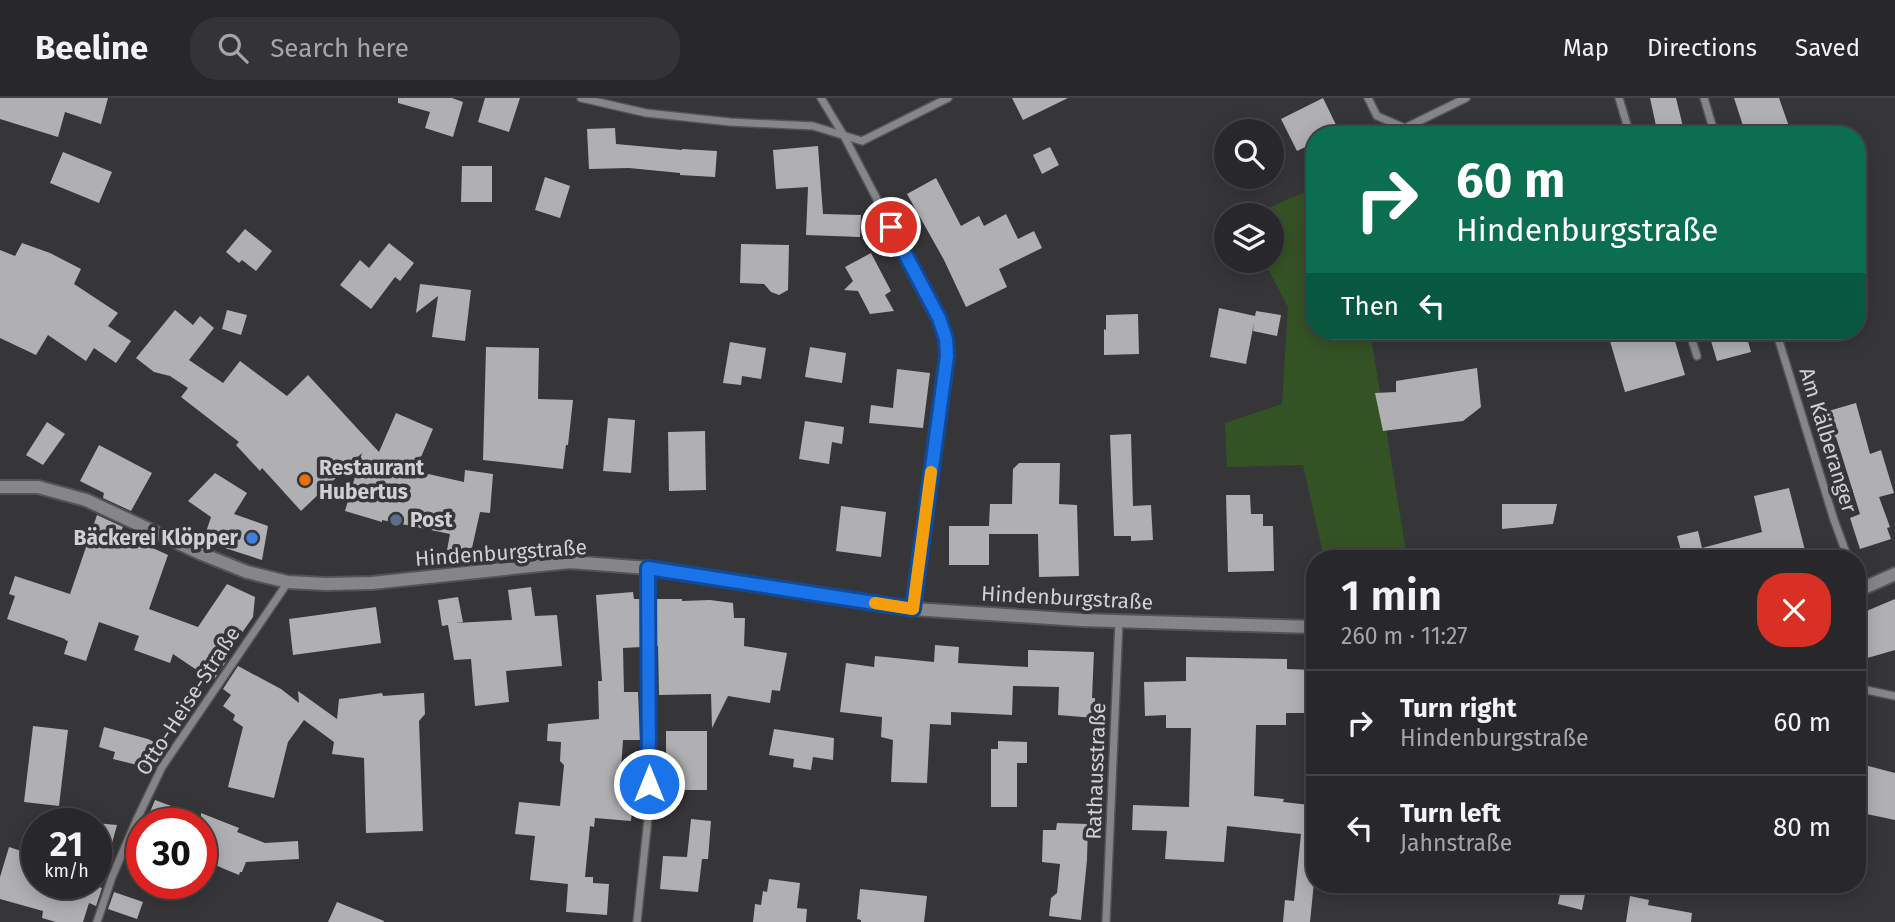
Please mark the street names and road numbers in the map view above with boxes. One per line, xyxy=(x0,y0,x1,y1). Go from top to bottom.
street label: Am Kälberanger xyxy=(1794,364,1862,516)
street label: Hindenburgstraße xyxy=(414,534,588,572)
street label: Hindenburgstraße xyxy=(980,581,1154,615)
street label: Otto-Heise-Straße xyxy=(130,622,246,780)
street label: Rathausstraße xyxy=(1081,702,1111,840)

